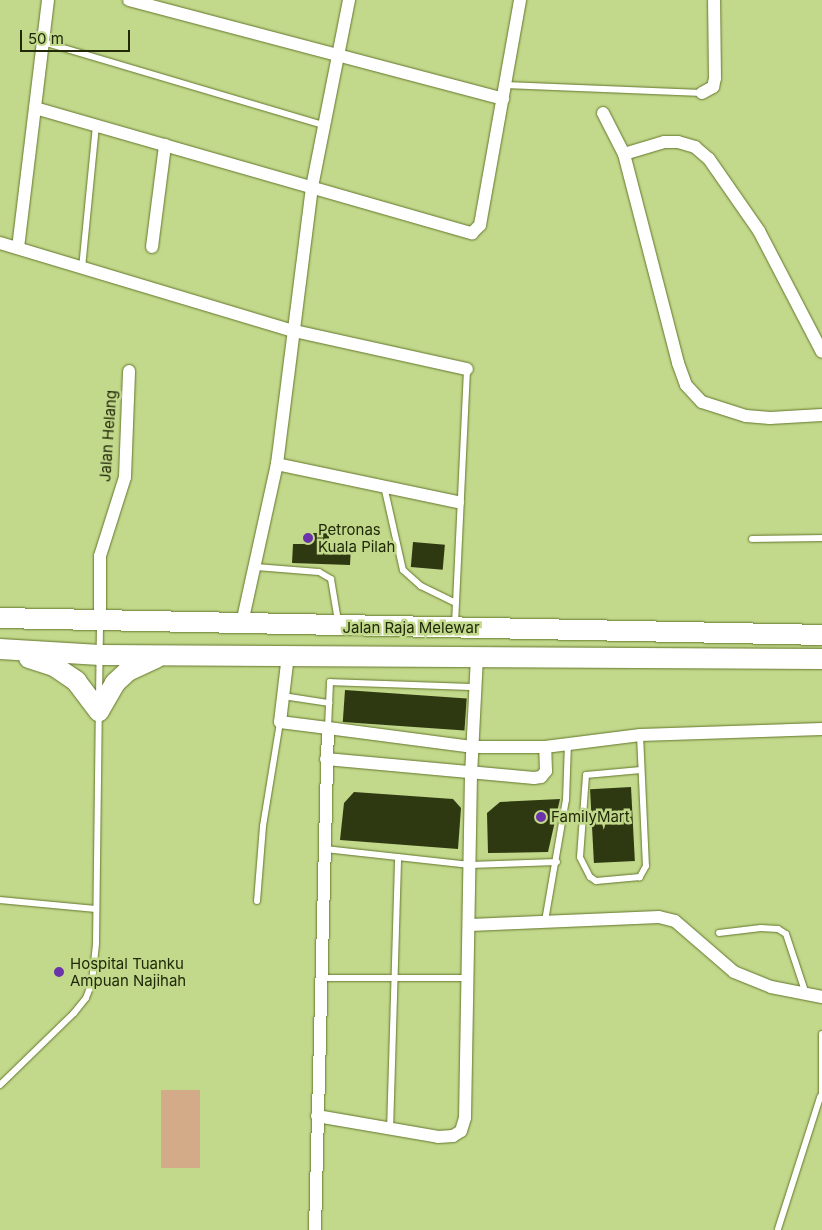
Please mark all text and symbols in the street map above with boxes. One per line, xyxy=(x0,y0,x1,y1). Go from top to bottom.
scale bar xyxy=(22,20,132,52)
text: 50 m xyxy=(28,29,64,48)
street label: Jalan Helang xyxy=(96,389,120,483)
place label: Petronas Kuala Pilah xyxy=(318,520,395,555)
marker: Petronas Kuala Pilah xyxy=(302,532,314,544)
street label: Jalan Raja Melewar xyxy=(342,619,480,637)
place label: FamilyMart xyxy=(551,808,630,826)
marker: FamilyMart xyxy=(535,811,547,823)
place label: Hospital Tuanku Ampuan Najihah xyxy=(70,954,186,989)
marker: Hospital Tuanku Ampuan Najihah xyxy=(52,965,66,979)

